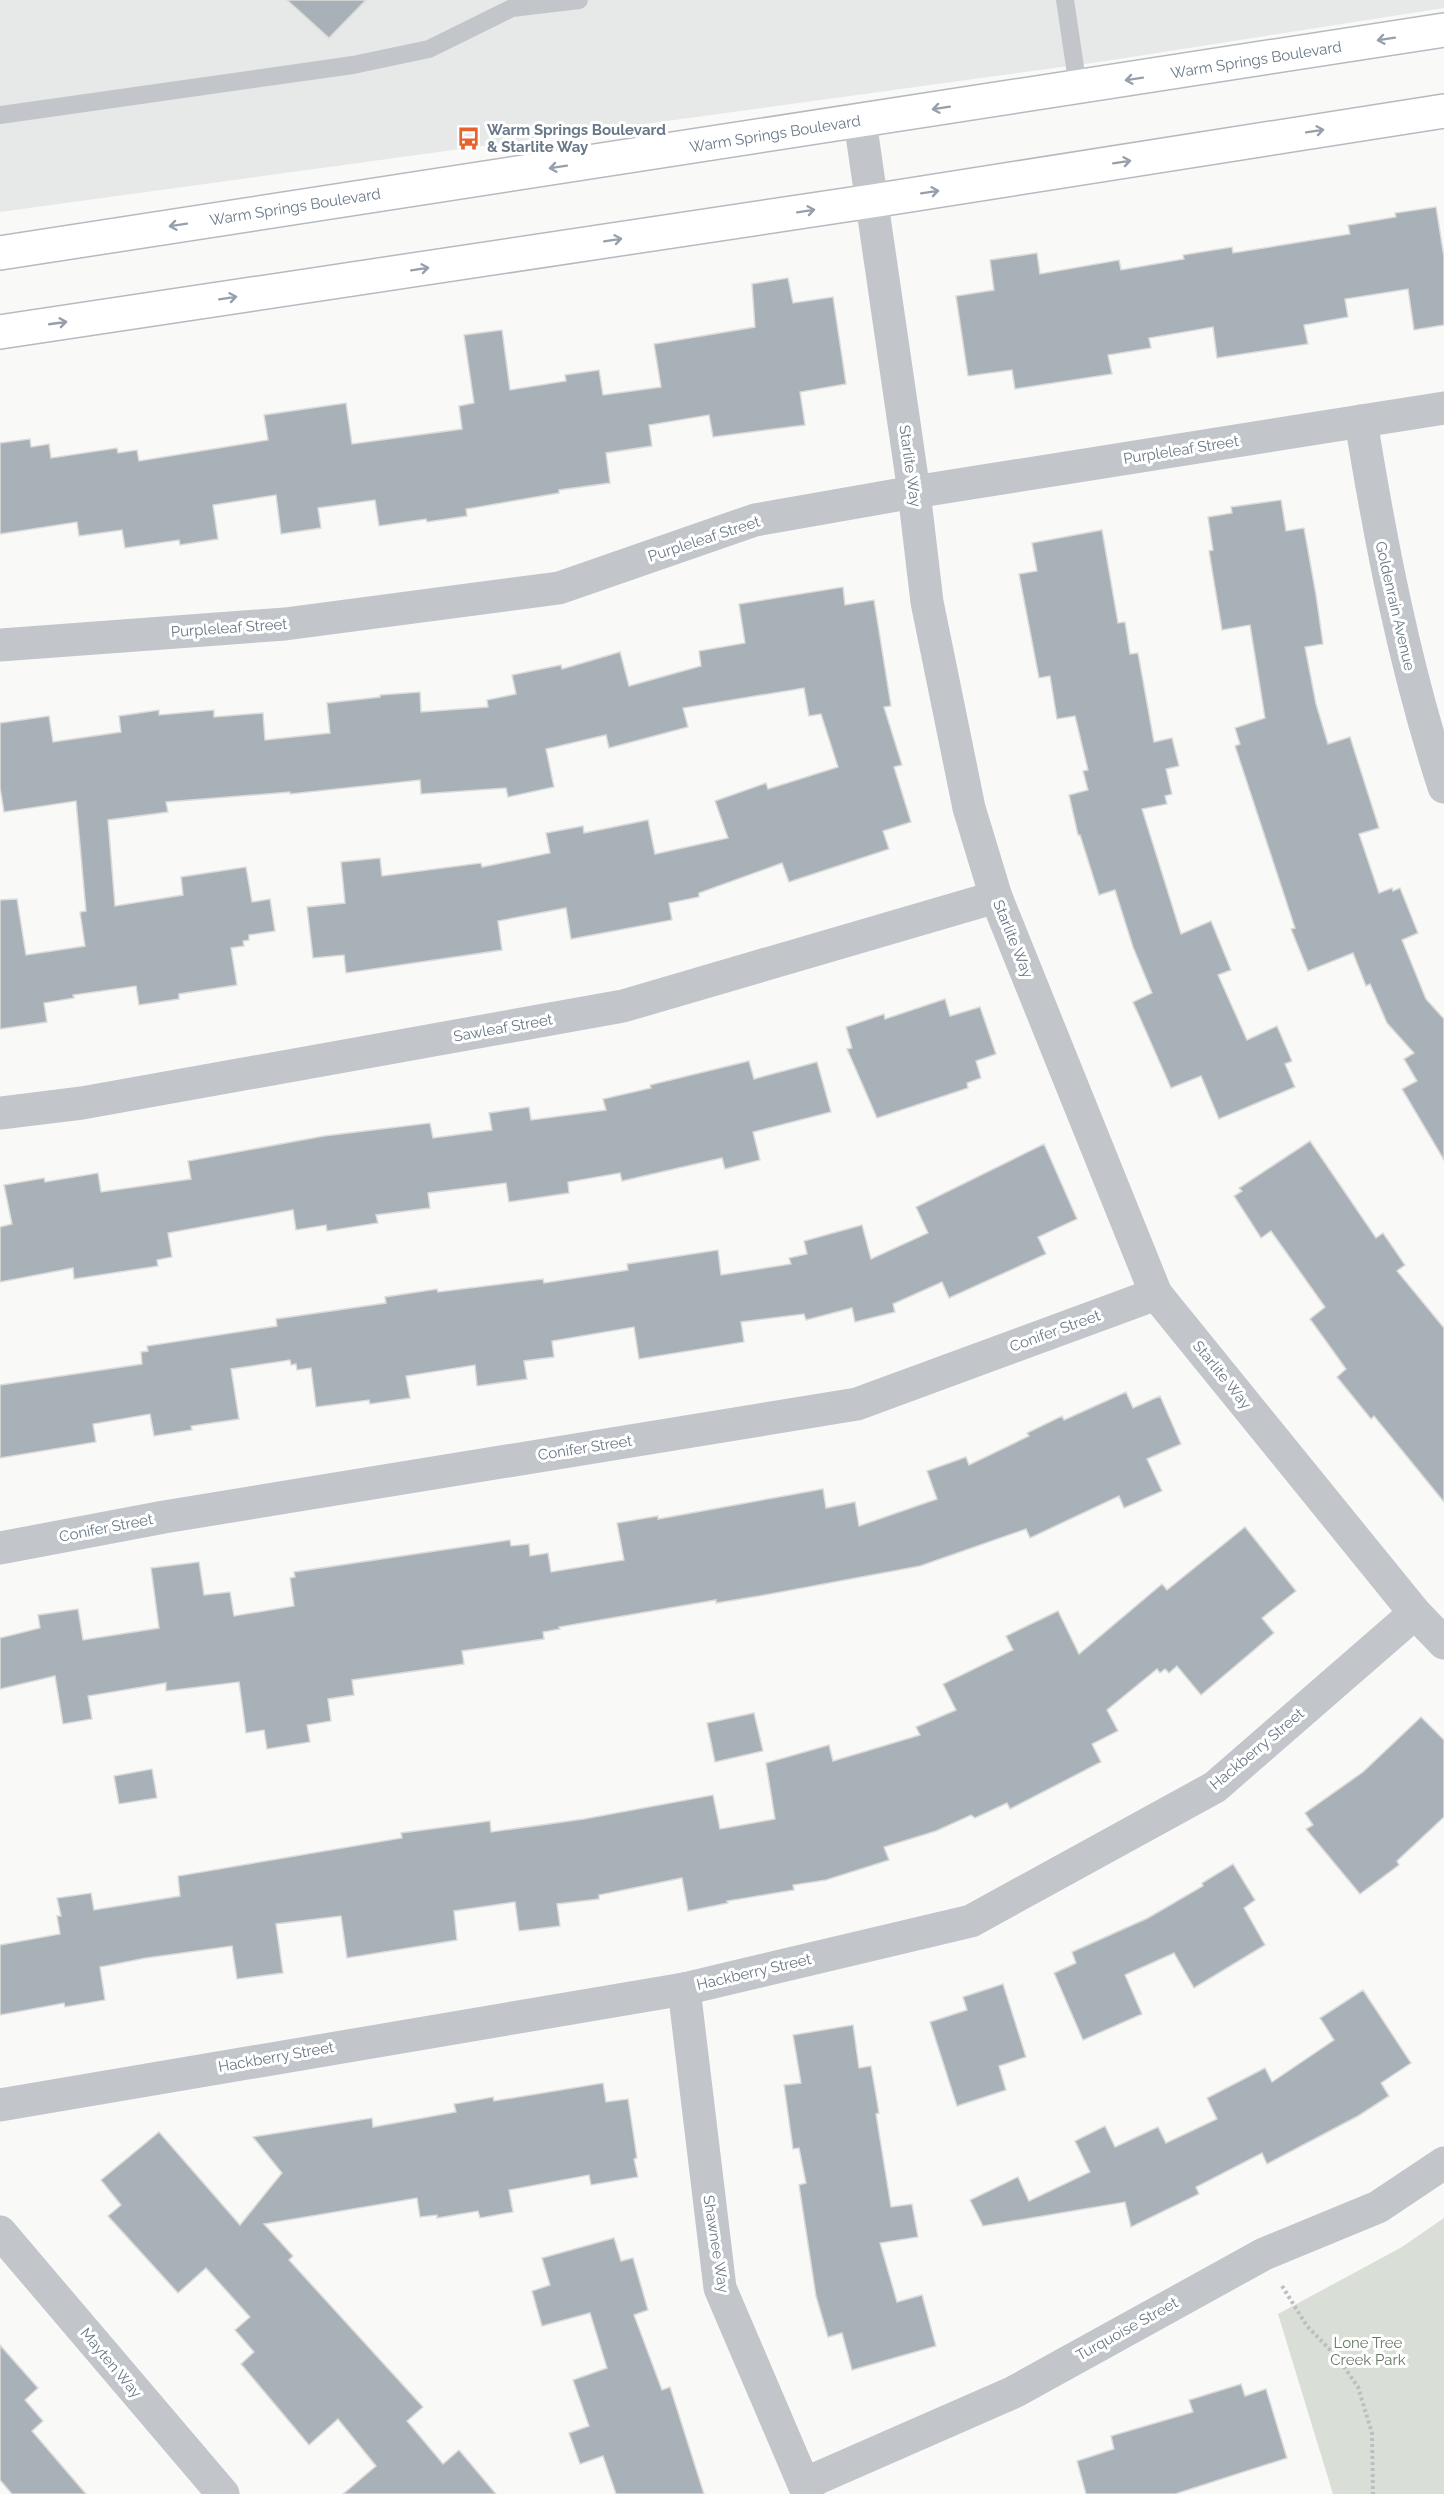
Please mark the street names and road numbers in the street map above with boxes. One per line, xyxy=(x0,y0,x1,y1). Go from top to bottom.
street label: Warm Springs Boulevard xyxy=(1169,38,1343,82)
street label: Warm Springs Boulevard xyxy=(688,112,862,156)
street label: Warm Springs Boulevard xyxy=(208,185,382,229)
street label: Starlite Way xyxy=(895,424,925,508)
street label: Purpleleaf Street xyxy=(1122,432,1240,468)
street label: Purpleleaf Street xyxy=(646,512,762,566)
street label: Goldenrain Avenue xyxy=(1371,540,1419,673)
street label: Purpleleaf Street xyxy=(170,615,288,641)
street label: Starlite Way xyxy=(989,897,1037,981)
street label: Sawleaf Street xyxy=(452,1010,554,1046)
street label: Conifer Street xyxy=(1007,1306,1103,1356)
street label: Starlite Way xyxy=(1189,1337,1255,1413)
street label: Conifer Street xyxy=(537,1432,633,1464)
street label: Conifer Street xyxy=(58,1510,154,1546)
street label: Hackberry Street xyxy=(1206,1704,1308,1794)
street label: Hackberry Street xyxy=(695,1950,813,1994)
street label: Hackberry Street xyxy=(217,2038,335,2076)
street label: Shawnee Way xyxy=(699,2194,733,2294)
street label: Turquoise Street xyxy=(1073,2294,1181,2364)
street label: Mayten Way xyxy=(77,2324,145,2402)

